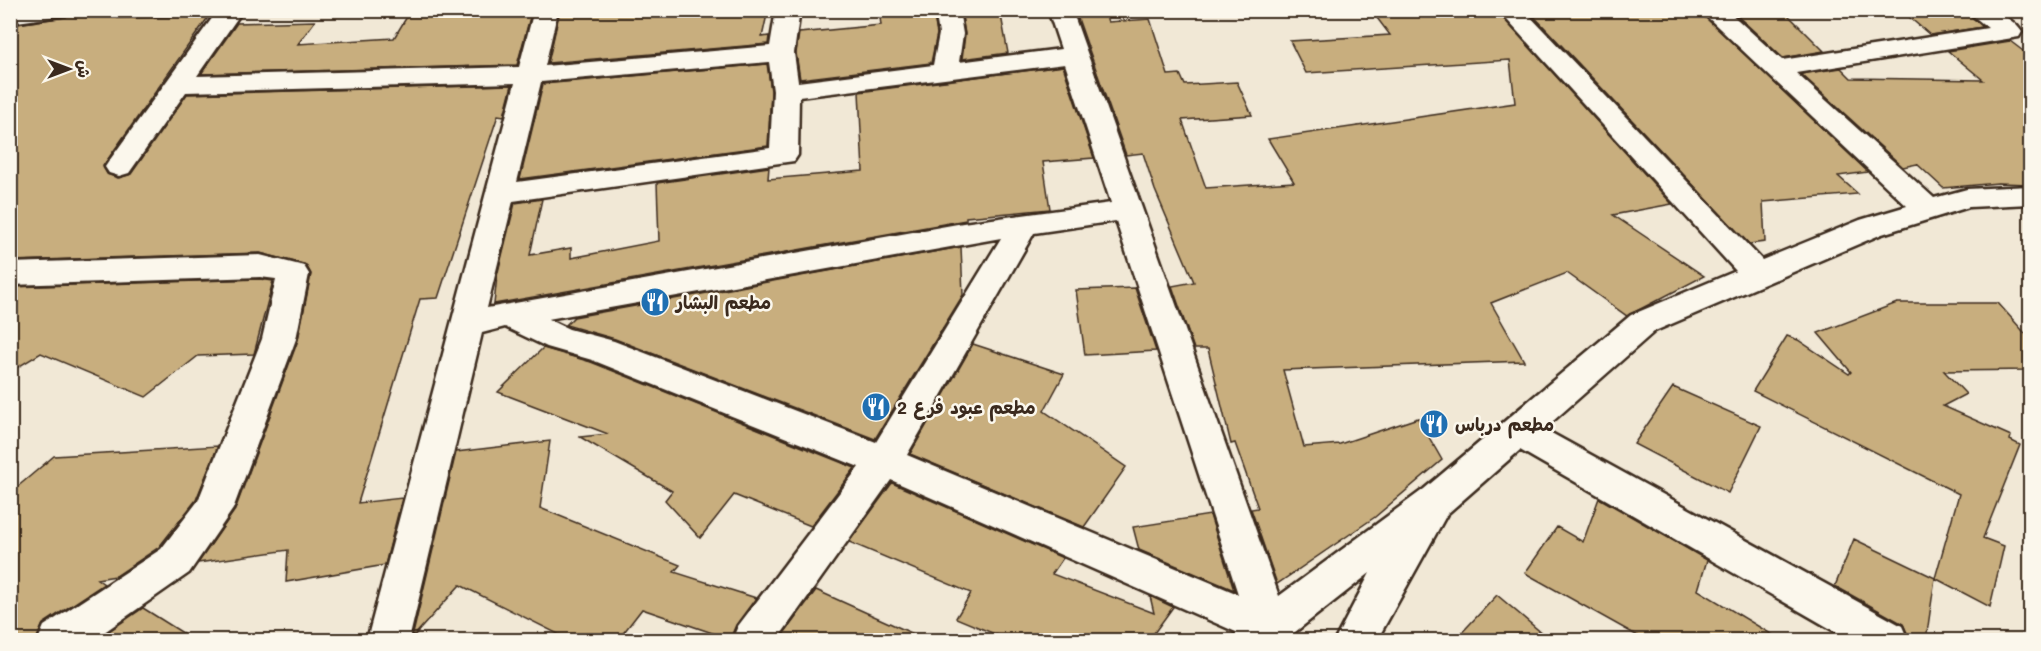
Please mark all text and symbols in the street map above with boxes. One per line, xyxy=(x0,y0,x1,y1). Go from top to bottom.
north arrow xyxy=(39,39,99,99)
text: ش xyxy=(74,60,95,78)
restaurant icon: مطعم البشار xyxy=(639,286,671,318)
place label: مطعم البشار xyxy=(674,290,771,317)
restaurant icon: مطعم عبود فرع 2 xyxy=(860,391,892,423)
place label: مطعم عبود فرع 2 xyxy=(897,395,1036,422)
restaurant icon: مطعم درباس xyxy=(1418,408,1450,440)
place label: مطعم درباس xyxy=(1455,412,1554,439)

